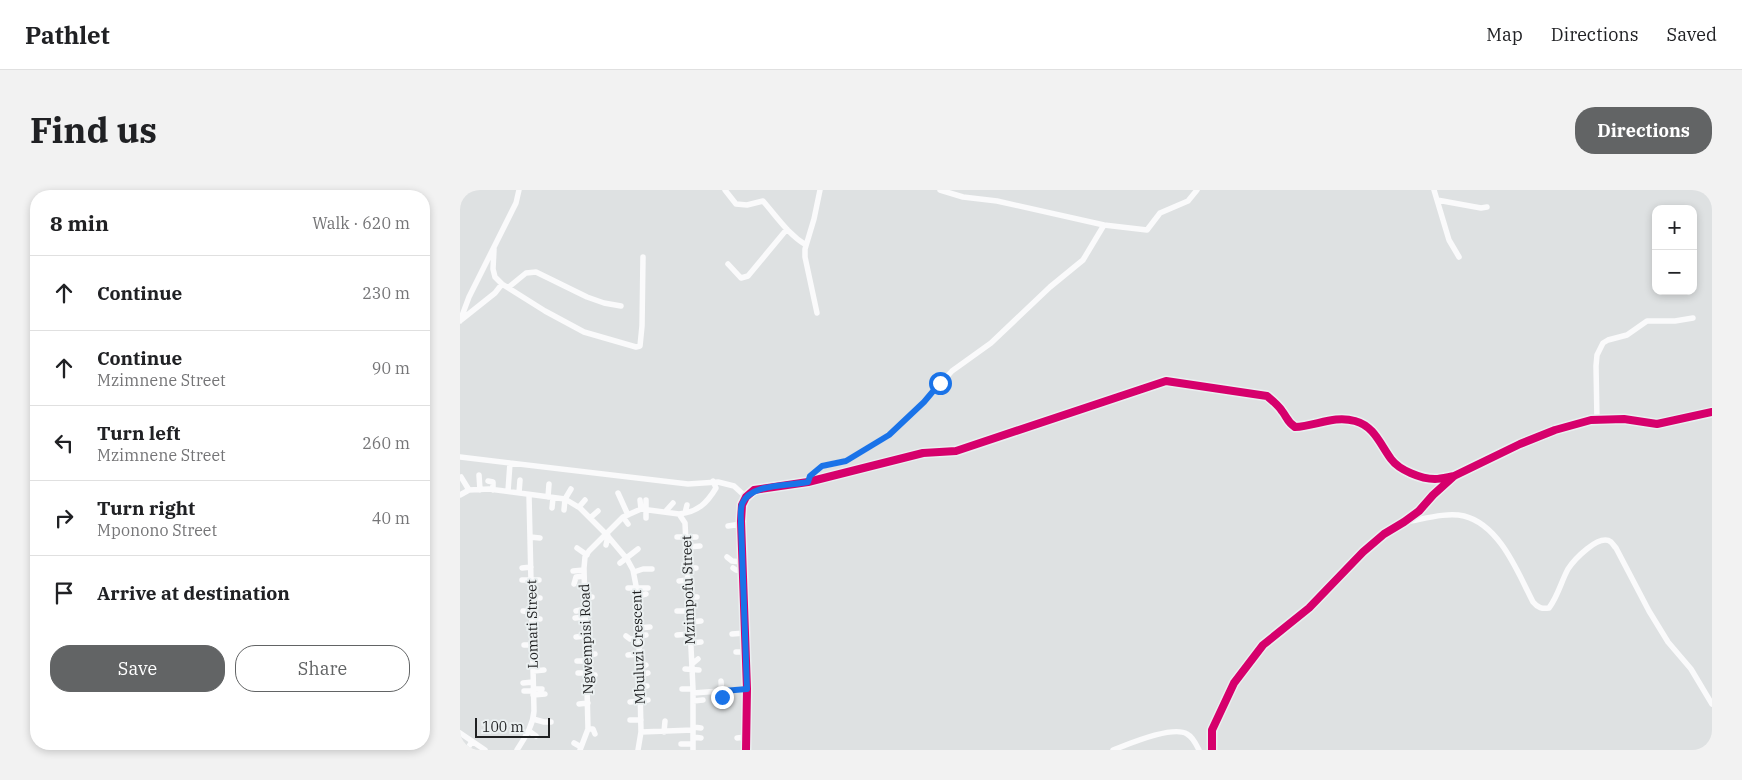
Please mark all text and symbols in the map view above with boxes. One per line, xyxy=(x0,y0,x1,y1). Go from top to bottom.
text: Pathlet xyxy=(25,19,110,51)
text: Map xyxy=(1486,23,1523,46)
text: Directions xyxy=(1551,23,1639,46)
text: Saved xyxy=(1667,23,1717,46)
text: Find us xyxy=(30,107,157,153)
button: Directions xyxy=(1575,107,1712,154)
map controls xyxy=(1652,205,1697,295)
button: + xyxy=(1652,205,1697,250)
text: 8 min xyxy=(50,209,109,237)
text: Walk · 620 m xyxy=(312,213,410,233)
button: − xyxy=(1652,250,1697,295)
icon: ahead xyxy=(50,279,78,307)
text: Continue xyxy=(97,281,182,305)
text: 230 m xyxy=(362,283,410,303)
text: Continue xyxy=(97,346,182,370)
icon: ahead xyxy=(50,354,78,382)
text: 90 m xyxy=(372,358,410,378)
text: Mzimnene Street xyxy=(97,370,226,390)
route start xyxy=(929,372,952,395)
text: Turn left xyxy=(97,421,180,445)
icon: left xyxy=(50,429,78,457)
text: 260 m xyxy=(362,433,410,453)
text: Mzimnene Street xyxy=(97,445,226,465)
text: Turn right xyxy=(97,496,195,520)
icon: right xyxy=(50,504,78,532)
text: 40 m xyxy=(372,508,410,528)
text: Mponono Street xyxy=(97,520,217,540)
street label: Mzimpofu Street xyxy=(677,535,699,645)
icon: arrive xyxy=(50,579,78,607)
street label: Lomati Street xyxy=(522,579,542,669)
text: Arrive at destination xyxy=(97,581,290,605)
street label: Ngwempisi Road xyxy=(575,583,597,695)
street label: Mbuluzi Crescent xyxy=(627,589,649,705)
button: Save xyxy=(50,645,225,692)
button: Share xyxy=(235,645,410,692)
route end xyxy=(711,686,734,709)
scale bar xyxy=(475,715,550,738)
text: 100 m xyxy=(482,718,524,736)

